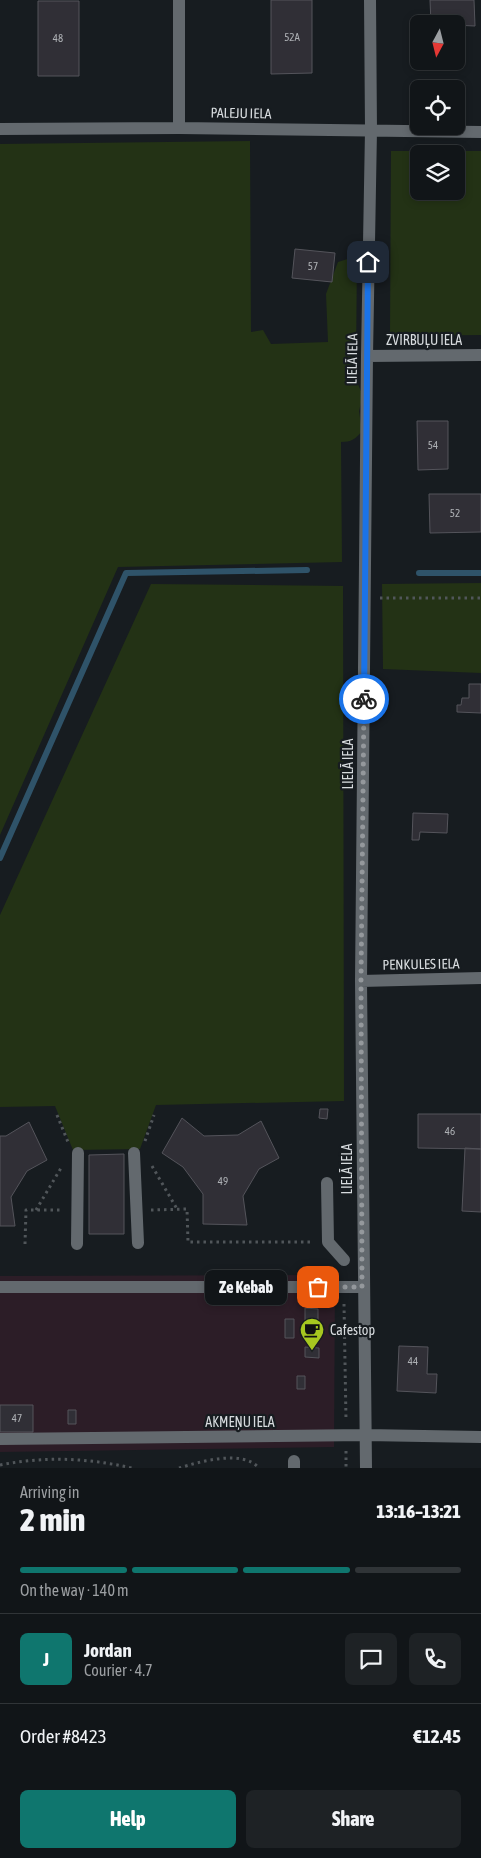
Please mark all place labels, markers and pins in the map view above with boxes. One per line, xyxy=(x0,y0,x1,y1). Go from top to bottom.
pin xyxy=(347,241,389,283)
pin xyxy=(297,1266,339,1308)
callout: Ze Kebab xyxy=(206,1270,288,1304)
cafe icon: Cafestop xyxy=(299,1317,325,1351)
place label: Cafestop xyxy=(330,1322,375,1338)

